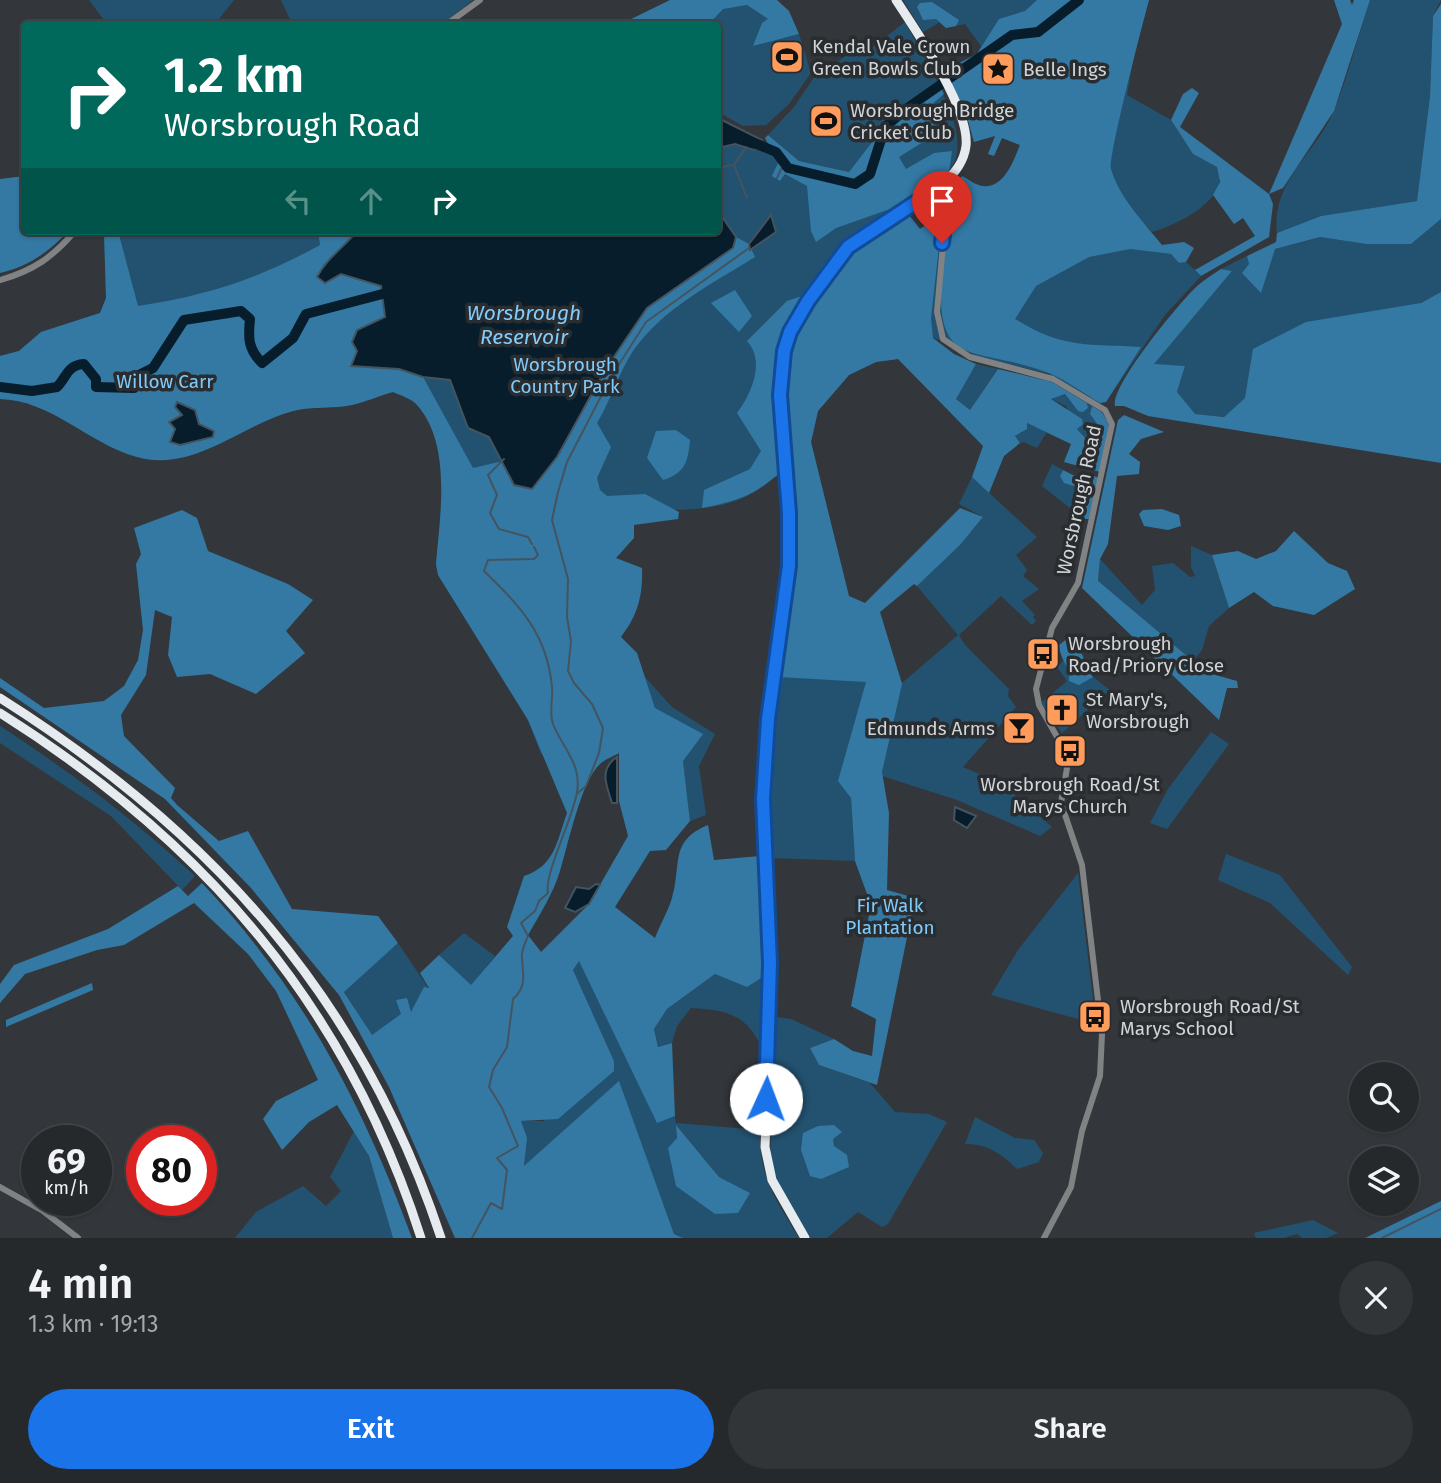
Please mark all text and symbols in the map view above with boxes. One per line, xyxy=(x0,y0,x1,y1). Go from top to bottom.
place label: Kendal Vale Crown Green Bowls Club xyxy=(812,35,970,80)
sports icon: Kendal Vale Crown Green Bowls Club xyxy=(768,38,806,76)
text: 1.2 km xyxy=(164,46,304,105)
icon: right xyxy=(49,49,140,140)
place icon: Belle Ings xyxy=(979,50,1017,88)
place label: Belle Ings xyxy=(1023,58,1107,81)
place label: Worsbrough Bridge Cricket Club xyxy=(850,99,1014,144)
sports icon: Worsbrough Bridge Cricket Club xyxy=(807,102,845,140)
text: Worsbrough Road xyxy=(164,106,421,144)
pin xyxy=(912,171,972,243)
icon: left xyxy=(279,182,317,220)
icon: ahead xyxy=(352,182,390,220)
icon: right xyxy=(425,182,463,220)
icon: arrive xyxy=(923,182,961,220)
water label: Worsbrough Reservoir xyxy=(467,300,581,350)
park label: Worsbrough Country Park xyxy=(510,353,620,398)
park label: Willow Carr xyxy=(116,370,214,393)
street label: Worsbrough Road xyxy=(1052,423,1106,577)
place label: Worsbrough Road/Priory Close xyxy=(1068,632,1224,677)
bus stop icon: Worsbrough Road/Priory Close xyxy=(1024,635,1062,673)
place label: St Mary's, Worsbrough xyxy=(1086,688,1190,733)
church icon: St Mary's, Worsbrough xyxy=(1043,691,1081,729)
bar icon: Edmunds Arms xyxy=(1000,709,1038,747)
place label: Edmunds Arms xyxy=(867,717,995,740)
bus stop icon: Worsbrough Road/St Marys Church xyxy=(1051,732,1089,770)
place label: Worsbrough Road/St Marys Church xyxy=(980,773,1160,818)
park label: Fir Walk Plantation xyxy=(845,894,935,939)
place label: Worsbrough Road/St Marys School xyxy=(1120,995,1300,1040)
bus stop icon: Worsbrough Road/St Marys School xyxy=(1076,998,1114,1036)
position arrow xyxy=(729,1062,803,1136)
map controls xyxy=(1349,1062,1419,1216)
button: search xyxy=(1349,1062,1419,1132)
speed limit sign: 80 xyxy=(126,1125,217,1216)
text: 69 xyxy=(47,1140,86,1182)
button: layers xyxy=(1349,1146,1419,1216)
text: km/h xyxy=(44,1177,89,1199)
text: 4 min xyxy=(28,1259,133,1309)
button: close xyxy=(1339,1261,1413,1335)
text: 1.3 km · 19:13 xyxy=(28,1310,159,1338)
button: Exit xyxy=(28,1389,714,1469)
button: Share xyxy=(728,1389,1413,1469)

